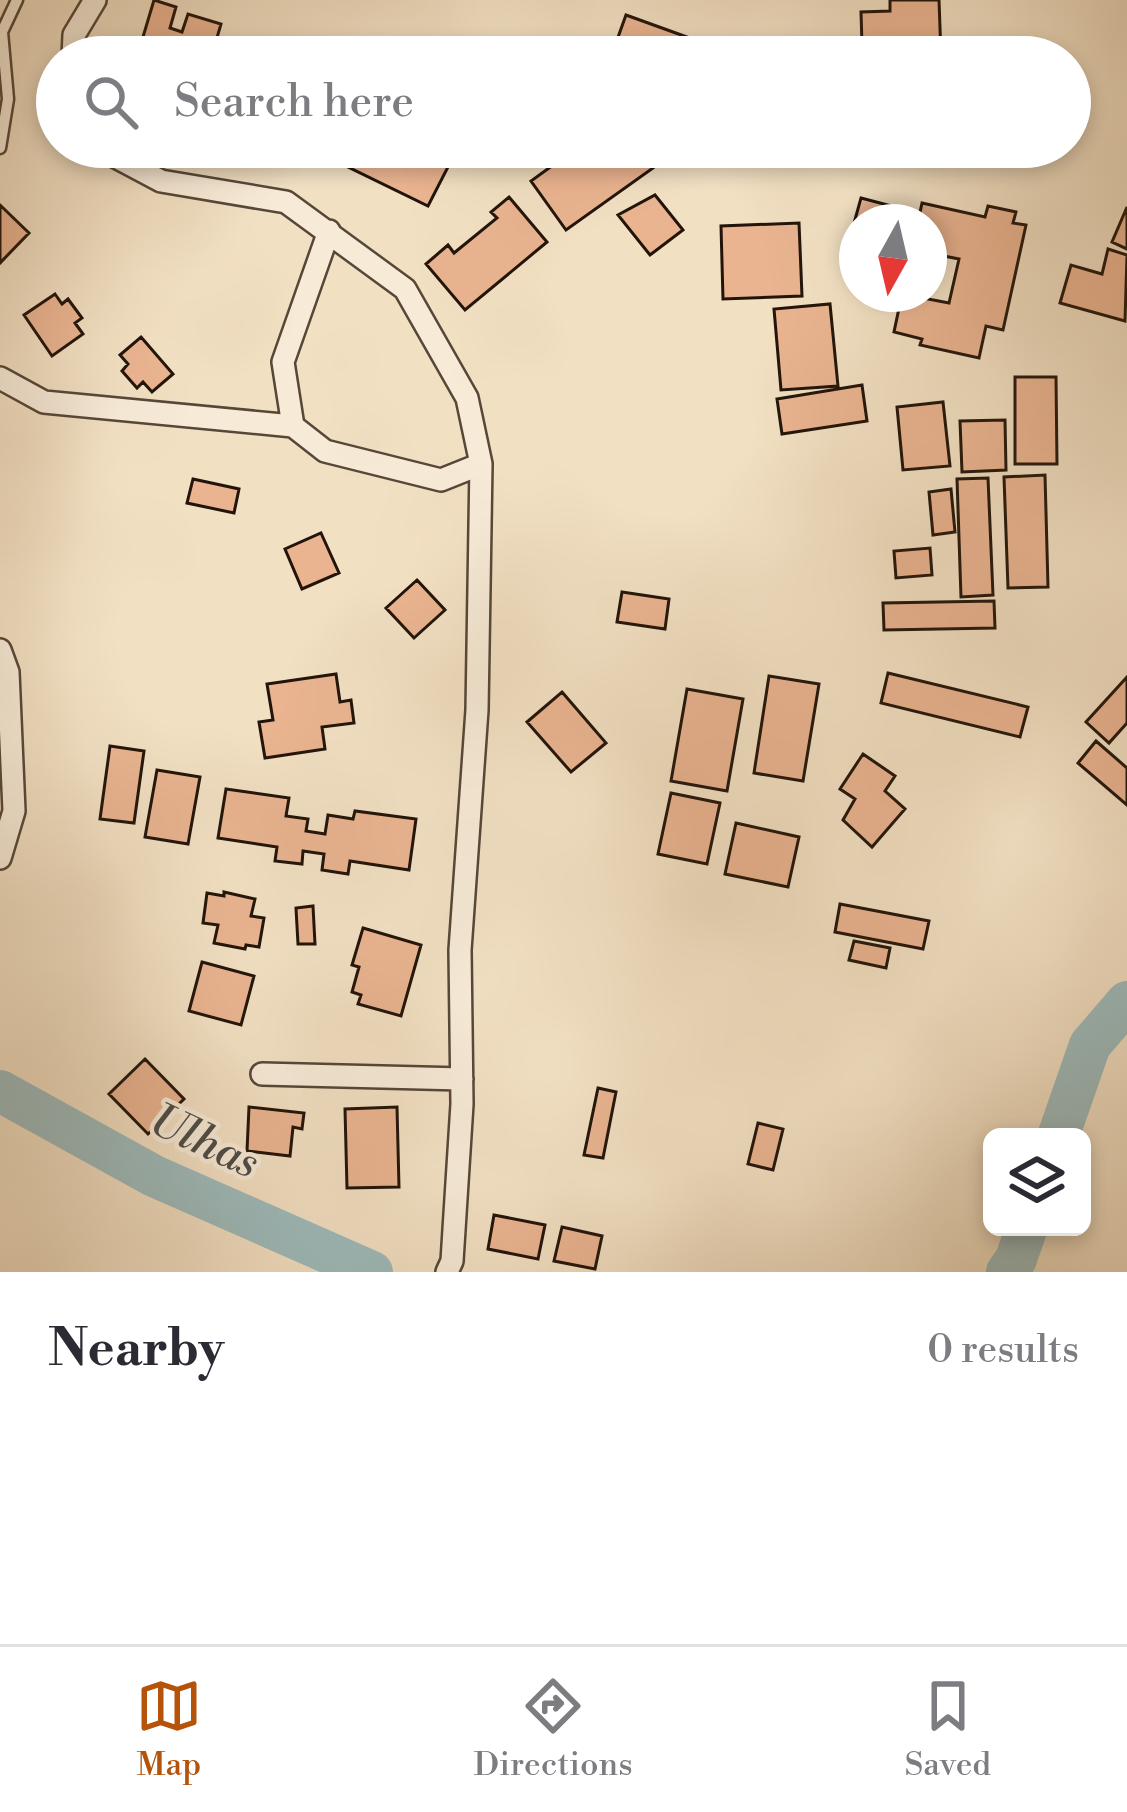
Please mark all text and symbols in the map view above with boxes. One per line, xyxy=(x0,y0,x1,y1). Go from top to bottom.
search box xyxy=(36,36,1091,168)
icon: search xyxy=(78,69,144,135)
text: Search here xyxy=(174,74,414,131)
north arrow xyxy=(839,204,947,312)
water label: Ulhas xyxy=(140,1092,268,1192)
map controls xyxy=(983,1128,1091,1236)
button: layers xyxy=(983,1128,1091,1236)
text: Nearby xyxy=(48,1318,224,1382)
text: 0 results xyxy=(927,1326,1079,1375)
tab: Map xyxy=(136,1673,202,1786)
tab: Directions xyxy=(474,1673,633,1786)
tab: Saved xyxy=(904,1673,991,1786)

